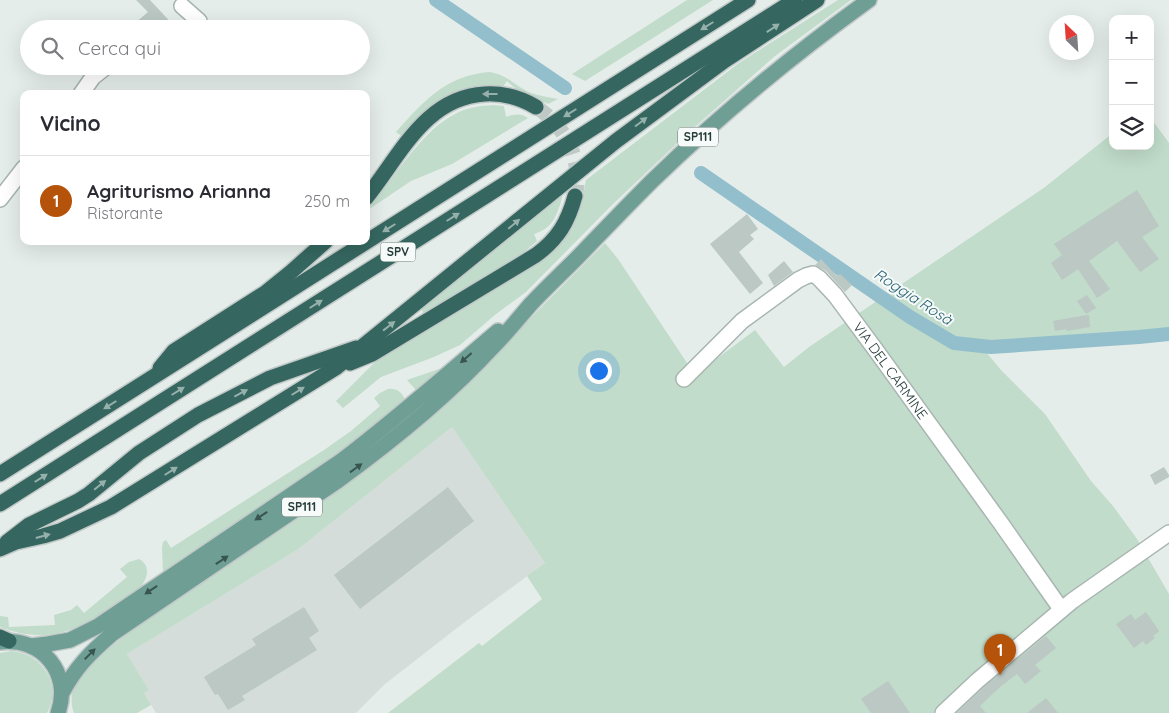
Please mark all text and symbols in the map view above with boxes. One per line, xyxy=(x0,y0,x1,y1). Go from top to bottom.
north arrow xyxy=(1049,15,1094,60)
map controls xyxy=(1109,15,1154,150)
button: + xyxy=(1109,15,1154,60)
search box xyxy=(20,20,370,75)
one-way arrow xyxy=(701,21,714,31)
one-way arrow xyxy=(767,23,780,33)
icon: search xyxy=(38,34,66,62)
text: Cerca qui xyxy=(78,36,161,60)
button: − xyxy=(1109,60,1154,105)
one-way arrow xyxy=(482,90,498,98)
button: layers xyxy=(1109,105,1154,150)
one-way arrow xyxy=(563,108,577,118)
text: Vicino xyxy=(40,110,101,136)
one-way arrow xyxy=(634,117,648,127)
road number: SP111 xyxy=(678,128,718,146)
text: Agriturismo Arianna xyxy=(87,179,271,203)
text: 1 xyxy=(53,191,59,211)
text: 250 m xyxy=(304,191,350,211)
text: Ristorante xyxy=(87,203,163,223)
one-way arrow xyxy=(446,212,460,222)
one-way arrow xyxy=(507,218,520,229)
one-way arrow xyxy=(382,224,395,233)
road number: SPV xyxy=(380,242,416,262)
water label: Roggia Rosà xyxy=(871,264,957,329)
one-way arrow xyxy=(309,299,322,309)
street label: VIA DEL CARMINE xyxy=(849,318,932,423)
one-way arrow xyxy=(382,320,395,331)
one-way arrow xyxy=(460,352,473,363)
your location xyxy=(586,358,612,384)
one-way arrow xyxy=(172,386,185,396)
one-way arrow xyxy=(292,387,305,396)
one-way arrow xyxy=(234,389,249,397)
one-way arrow xyxy=(104,400,117,409)
one-way arrow xyxy=(349,463,363,473)
one-way arrow xyxy=(164,466,177,476)
one-way arrow xyxy=(35,473,48,483)
one-way arrow xyxy=(93,479,106,490)
road number: SP111 xyxy=(282,498,322,516)
one-way arrow xyxy=(254,511,268,521)
one-way arrow xyxy=(36,531,51,539)
one-way arrow xyxy=(215,555,229,565)
one-way arrow xyxy=(144,585,158,595)
pin: 1 xyxy=(984,634,1016,675)
one-way arrow xyxy=(84,648,96,660)

